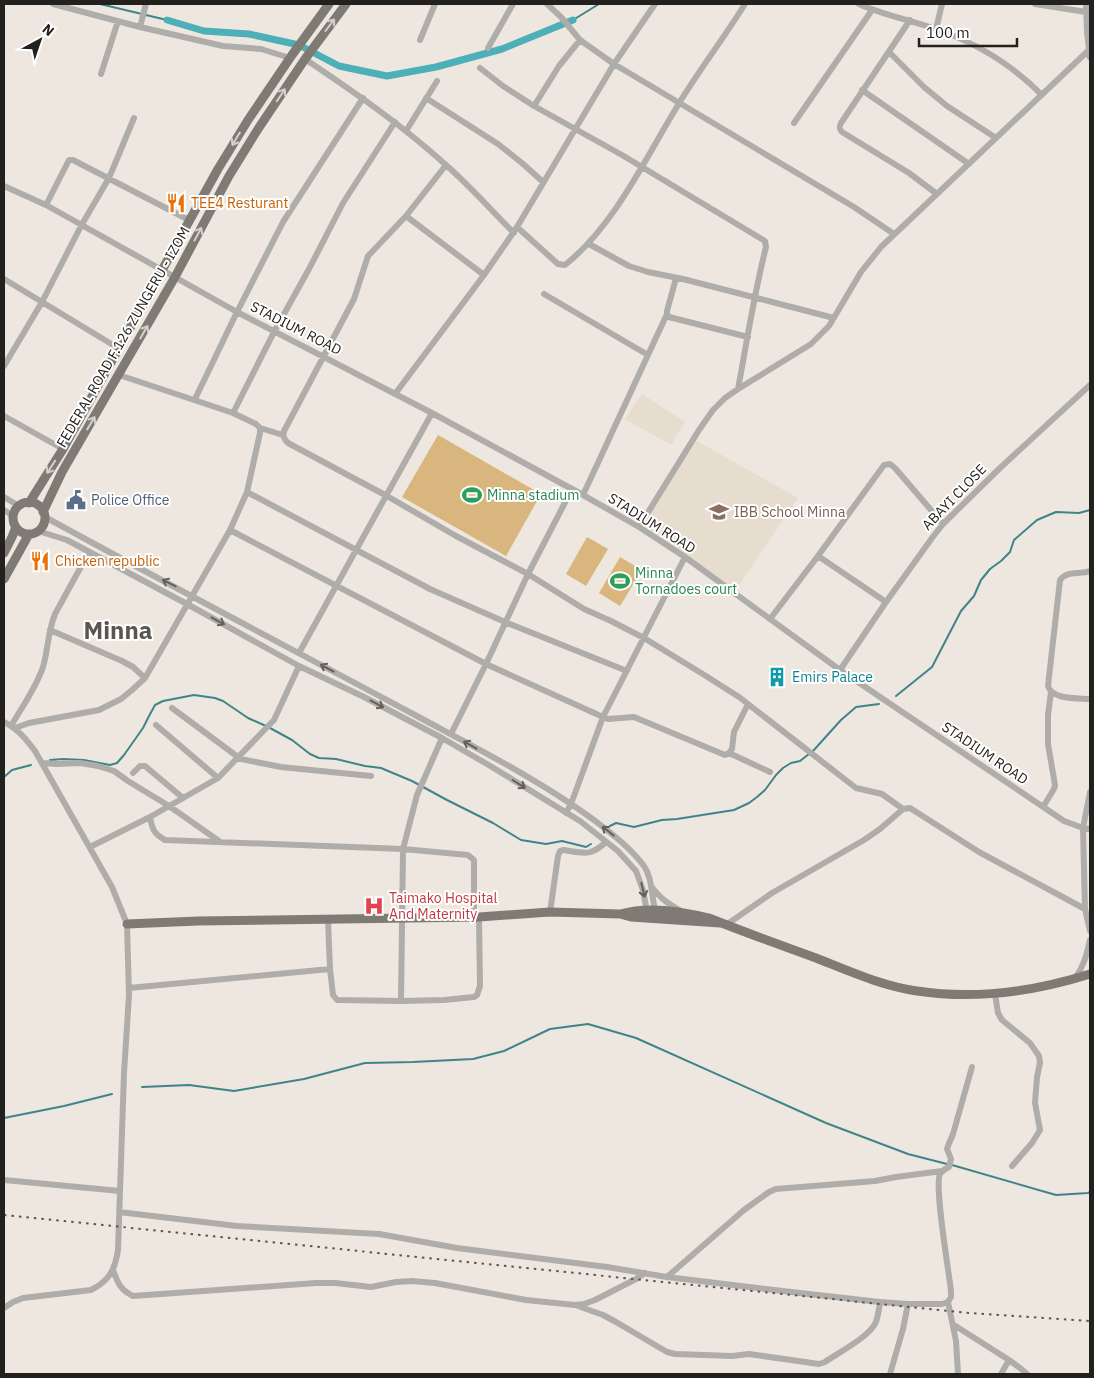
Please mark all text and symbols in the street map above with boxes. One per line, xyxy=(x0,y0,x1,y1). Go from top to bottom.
north arrow xyxy=(15,15,65,65)
scale bar xyxy=(919,15,1016,47)
one-way arrow xyxy=(325,19,336,32)
text: N xyxy=(39,20,58,40)
text: 100 m xyxy=(926,23,970,42)
one-way arrow xyxy=(276,88,286,102)
one-way arrow xyxy=(231,132,242,146)
restaurant icon: TEE4 Resturant xyxy=(165,192,187,214)
place label: TEE4 Resturant xyxy=(191,194,289,212)
street label: FEDERAL ROAD F.126 ZUNGERU - IZOM xyxy=(52,224,194,450)
one-way arrow xyxy=(193,227,203,242)
street label: STADIUM ROAD xyxy=(247,297,345,359)
one-way arrow xyxy=(139,325,149,340)
one-way arrow xyxy=(86,415,96,430)
one-way arrow xyxy=(46,459,56,473)
street label: ABAYI CLOSE xyxy=(918,460,990,534)
sports icon: Minna stadium xyxy=(461,484,483,506)
place label: Minna stadium xyxy=(487,486,579,504)
public building icon: Police Office xyxy=(65,489,87,511)
street label: STADIUM ROAD xyxy=(605,489,699,557)
place label: Police Office xyxy=(91,491,170,509)
school or university icon: IBB School Minna xyxy=(708,501,730,523)
place label: IBB School Minna xyxy=(734,503,846,521)
restaurant icon: Chicken republic xyxy=(29,550,51,572)
place label: Chicken republic xyxy=(55,552,160,570)
place label: Minna Tornadoes court xyxy=(635,564,737,598)
sports icon: Minna Tornadoes court xyxy=(609,570,631,592)
one-way arrow xyxy=(161,578,176,588)
district label: Minna xyxy=(84,614,152,646)
one-way arrow xyxy=(210,616,225,626)
one-way arrow xyxy=(320,663,335,673)
building icon: Emirs Palace xyxy=(766,666,788,688)
place label: Emirs Palace xyxy=(792,668,873,686)
one-way arrow xyxy=(369,700,384,709)
street label: STADIUM ROAD xyxy=(938,718,1032,788)
one-way arrow xyxy=(463,740,478,750)
one-way arrow xyxy=(511,779,525,789)
one-way arrow xyxy=(602,826,615,837)
one-way arrow xyxy=(639,882,648,898)
place label: Taimako Hospital And Maternity xyxy=(389,889,498,923)
hospital icon: Taimako Hospital And Maternity xyxy=(363,895,385,917)

